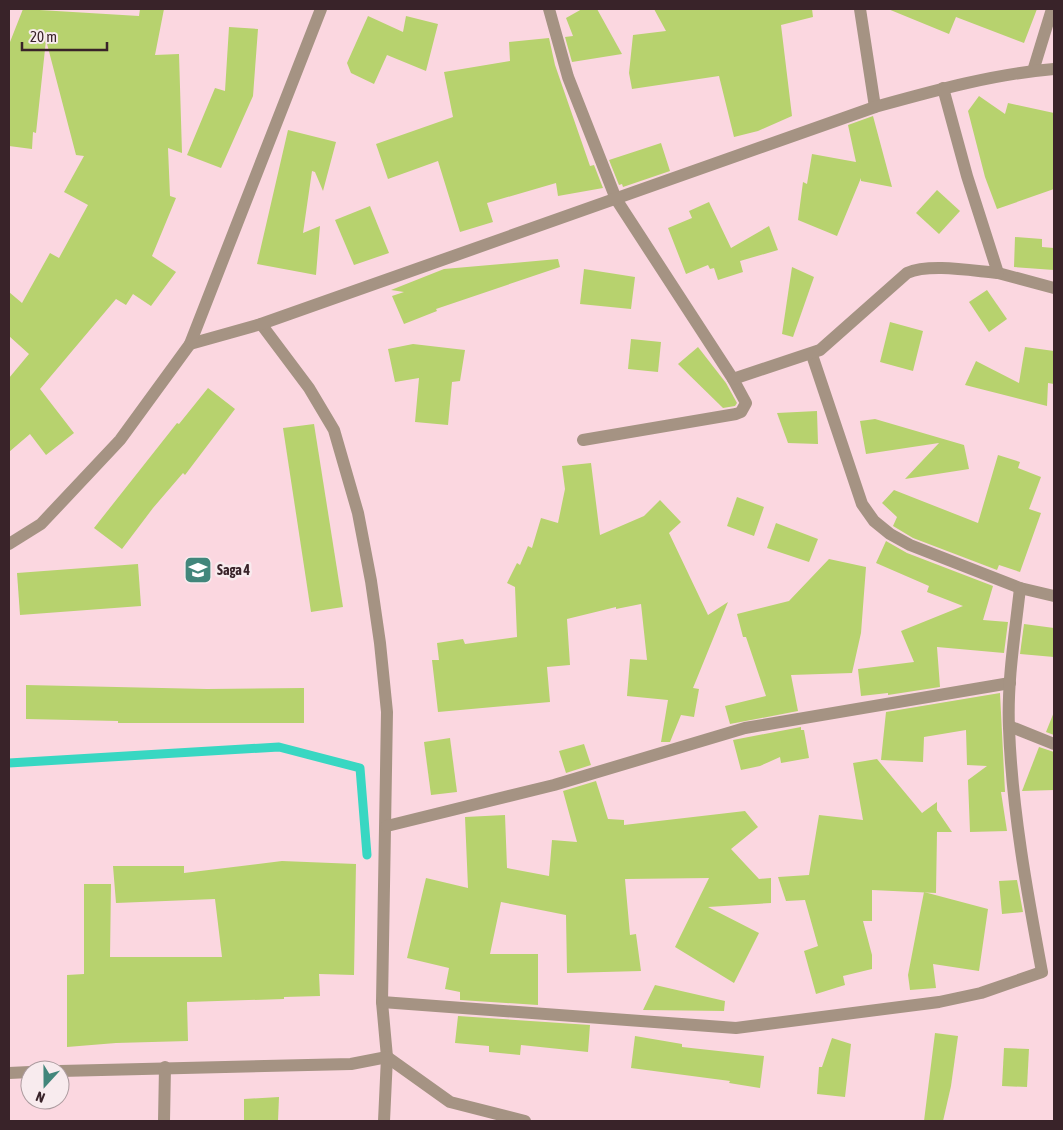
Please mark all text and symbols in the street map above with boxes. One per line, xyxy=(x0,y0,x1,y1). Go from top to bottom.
scale bar xyxy=(22,20,108,52)
text: 20 m xyxy=(30,28,57,45)
school or university icon: Saga 4 xyxy=(183,555,213,585)
place label: Saga 4 xyxy=(217,562,251,578)
north arrow xyxy=(20,1060,70,1110)
text: N xyxy=(34,1088,47,1106)

